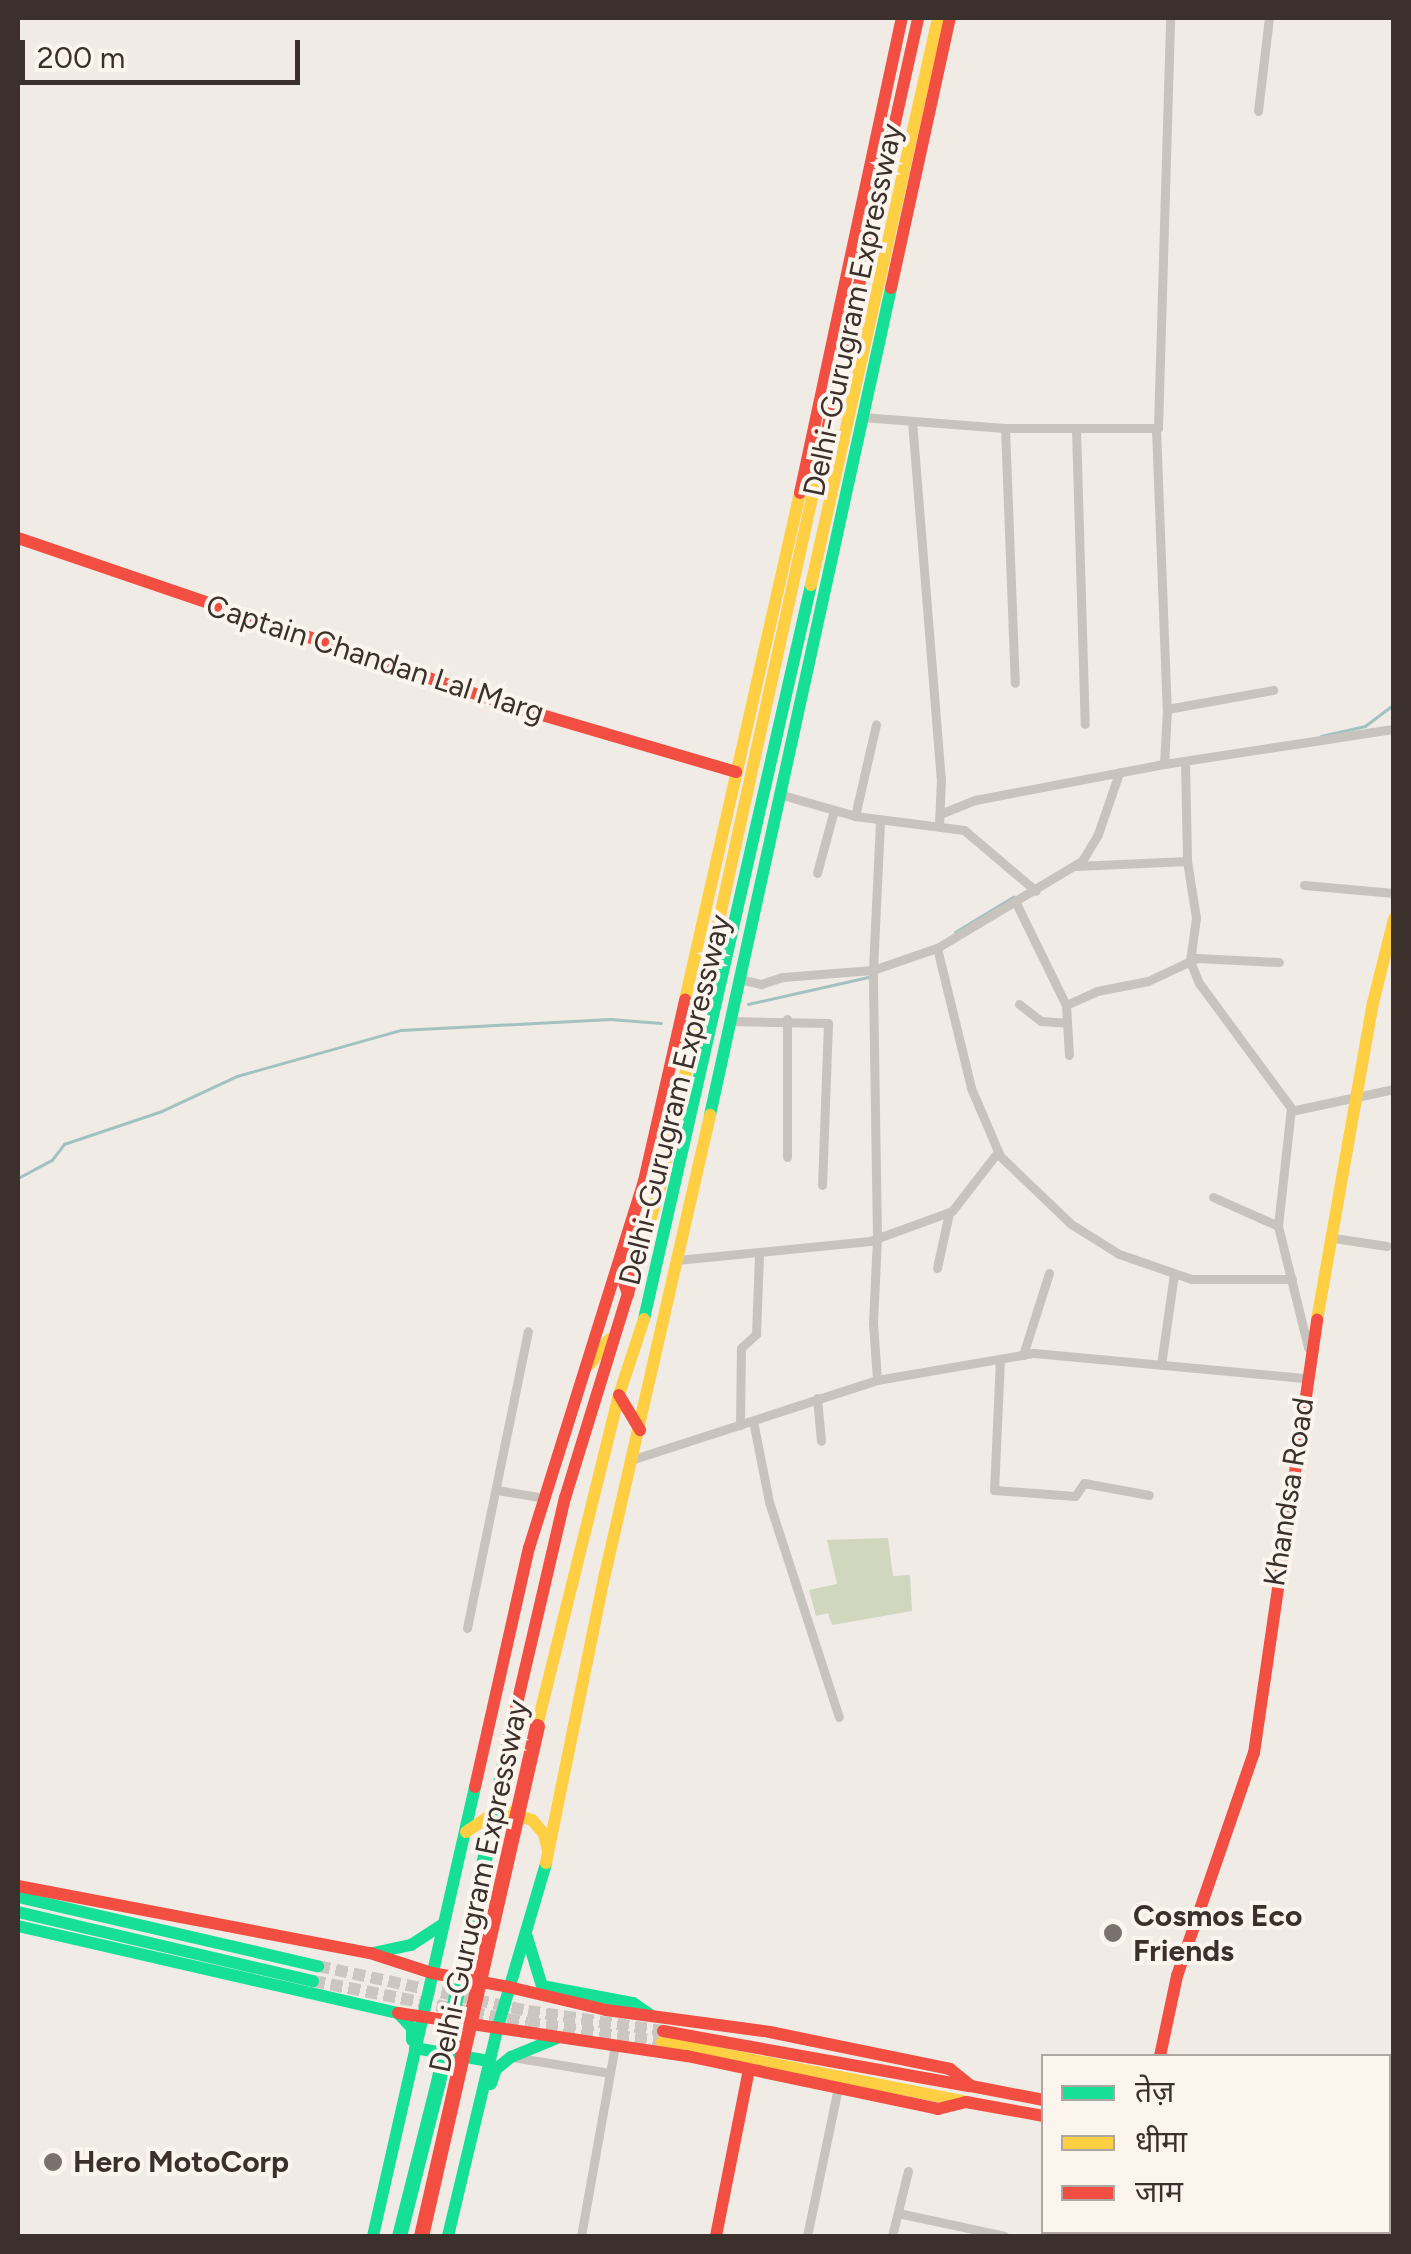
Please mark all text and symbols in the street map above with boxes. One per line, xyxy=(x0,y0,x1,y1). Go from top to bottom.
scale bar xyxy=(25,20,305,82)
text: 200 m xyxy=(37,39,125,76)
street label: Delhi-Gurugram Expressway xyxy=(796,120,910,500)
street label: Captain Chandan Lal Marg xyxy=(202,587,548,731)
street label: Delhi-Gurugram Expressway xyxy=(612,911,738,1289)
street label: Khandsa Road xyxy=(1256,1395,1322,1589)
street label: Delhi-Gurugram Expressway xyxy=(422,1696,536,2076)
place label: Cosmos Eco Friends xyxy=(1133,1898,1302,1968)
marker: Cosmos Eco Friends xyxy=(1102,1922,1124,1944)
legend xyxy=(1041,2054,1391,2234)
text: तेज़ xyxy=(1135,2073,1174,2110)
text: धीमा xyxy=(1135,2123,1187,2160)
place label: Hero MotoCorp xyxy=(73,2144,289,2180)
marker: Hero MotoCorp xyxy=(42,2151,64,2173)
text: जाम xyxy=(1135,2173,1183,2210)

